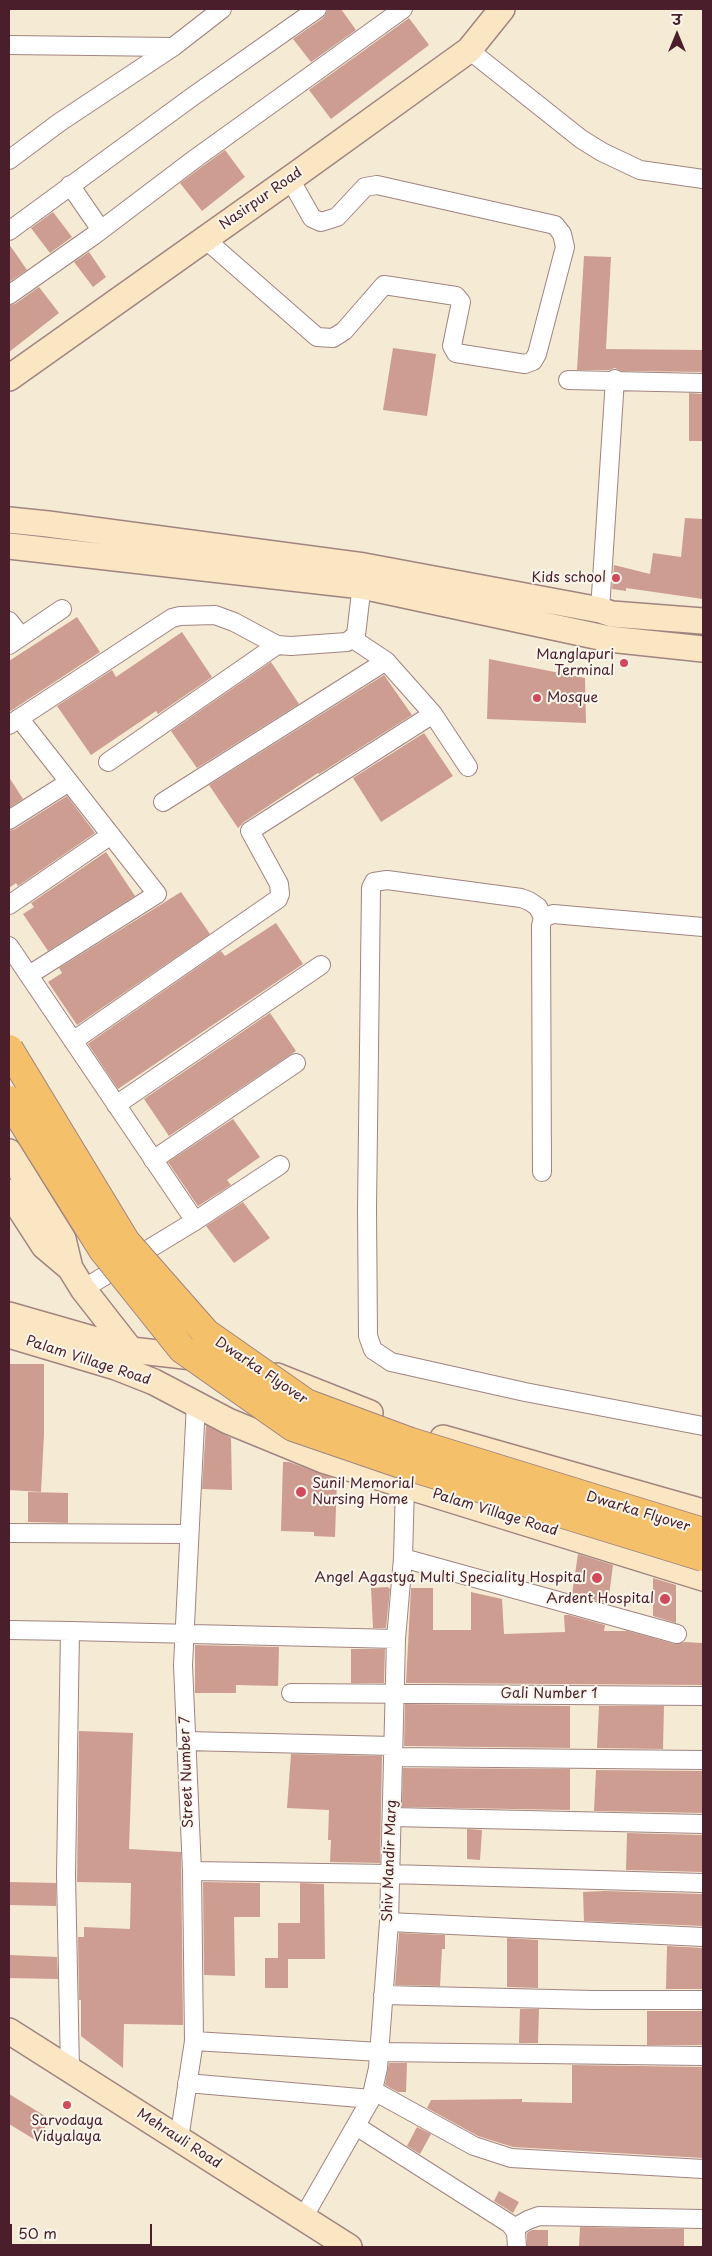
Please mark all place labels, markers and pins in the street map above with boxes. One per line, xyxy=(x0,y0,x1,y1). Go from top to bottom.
place label: Kids school xyxy=(531,570,606,586)
marker: Kids school xyxy=(610,572,622,584)
place label: Manglapuri Terminal xyxy=(536,647,614,680)
marker: Manglapuri Terminal xyxy=(618,657,630,669)
place label: Mosque xyxy=(547,690,598,706)
marker: Mosque xyxy=(531,692,543,704)
place label: Sunil Memorial Nursing Home xyxy=(312,1476,415,1508)
marker: Sunil Memorial Nursing Home xyxy=(294,1485,308,1499)
place label: Angel Agastya Multi Speciality Hospital xyxy=(315,1570,586,1586)
marker: Angel Agastya Multi Speciality Hospital xyxy=(590,1571,604,1585)
place label: Ardent Hospital xyxy=(546,1591,654,1607)
marker: Ardent Hospital xyxy=(658,1592,672,1606)
marker: Sarvodaya Vidyalaya xyxy=(61,2099,73,2111)
place label: Sarvodaya Vidyalaya xyxy=(31,2113,103,2146)

